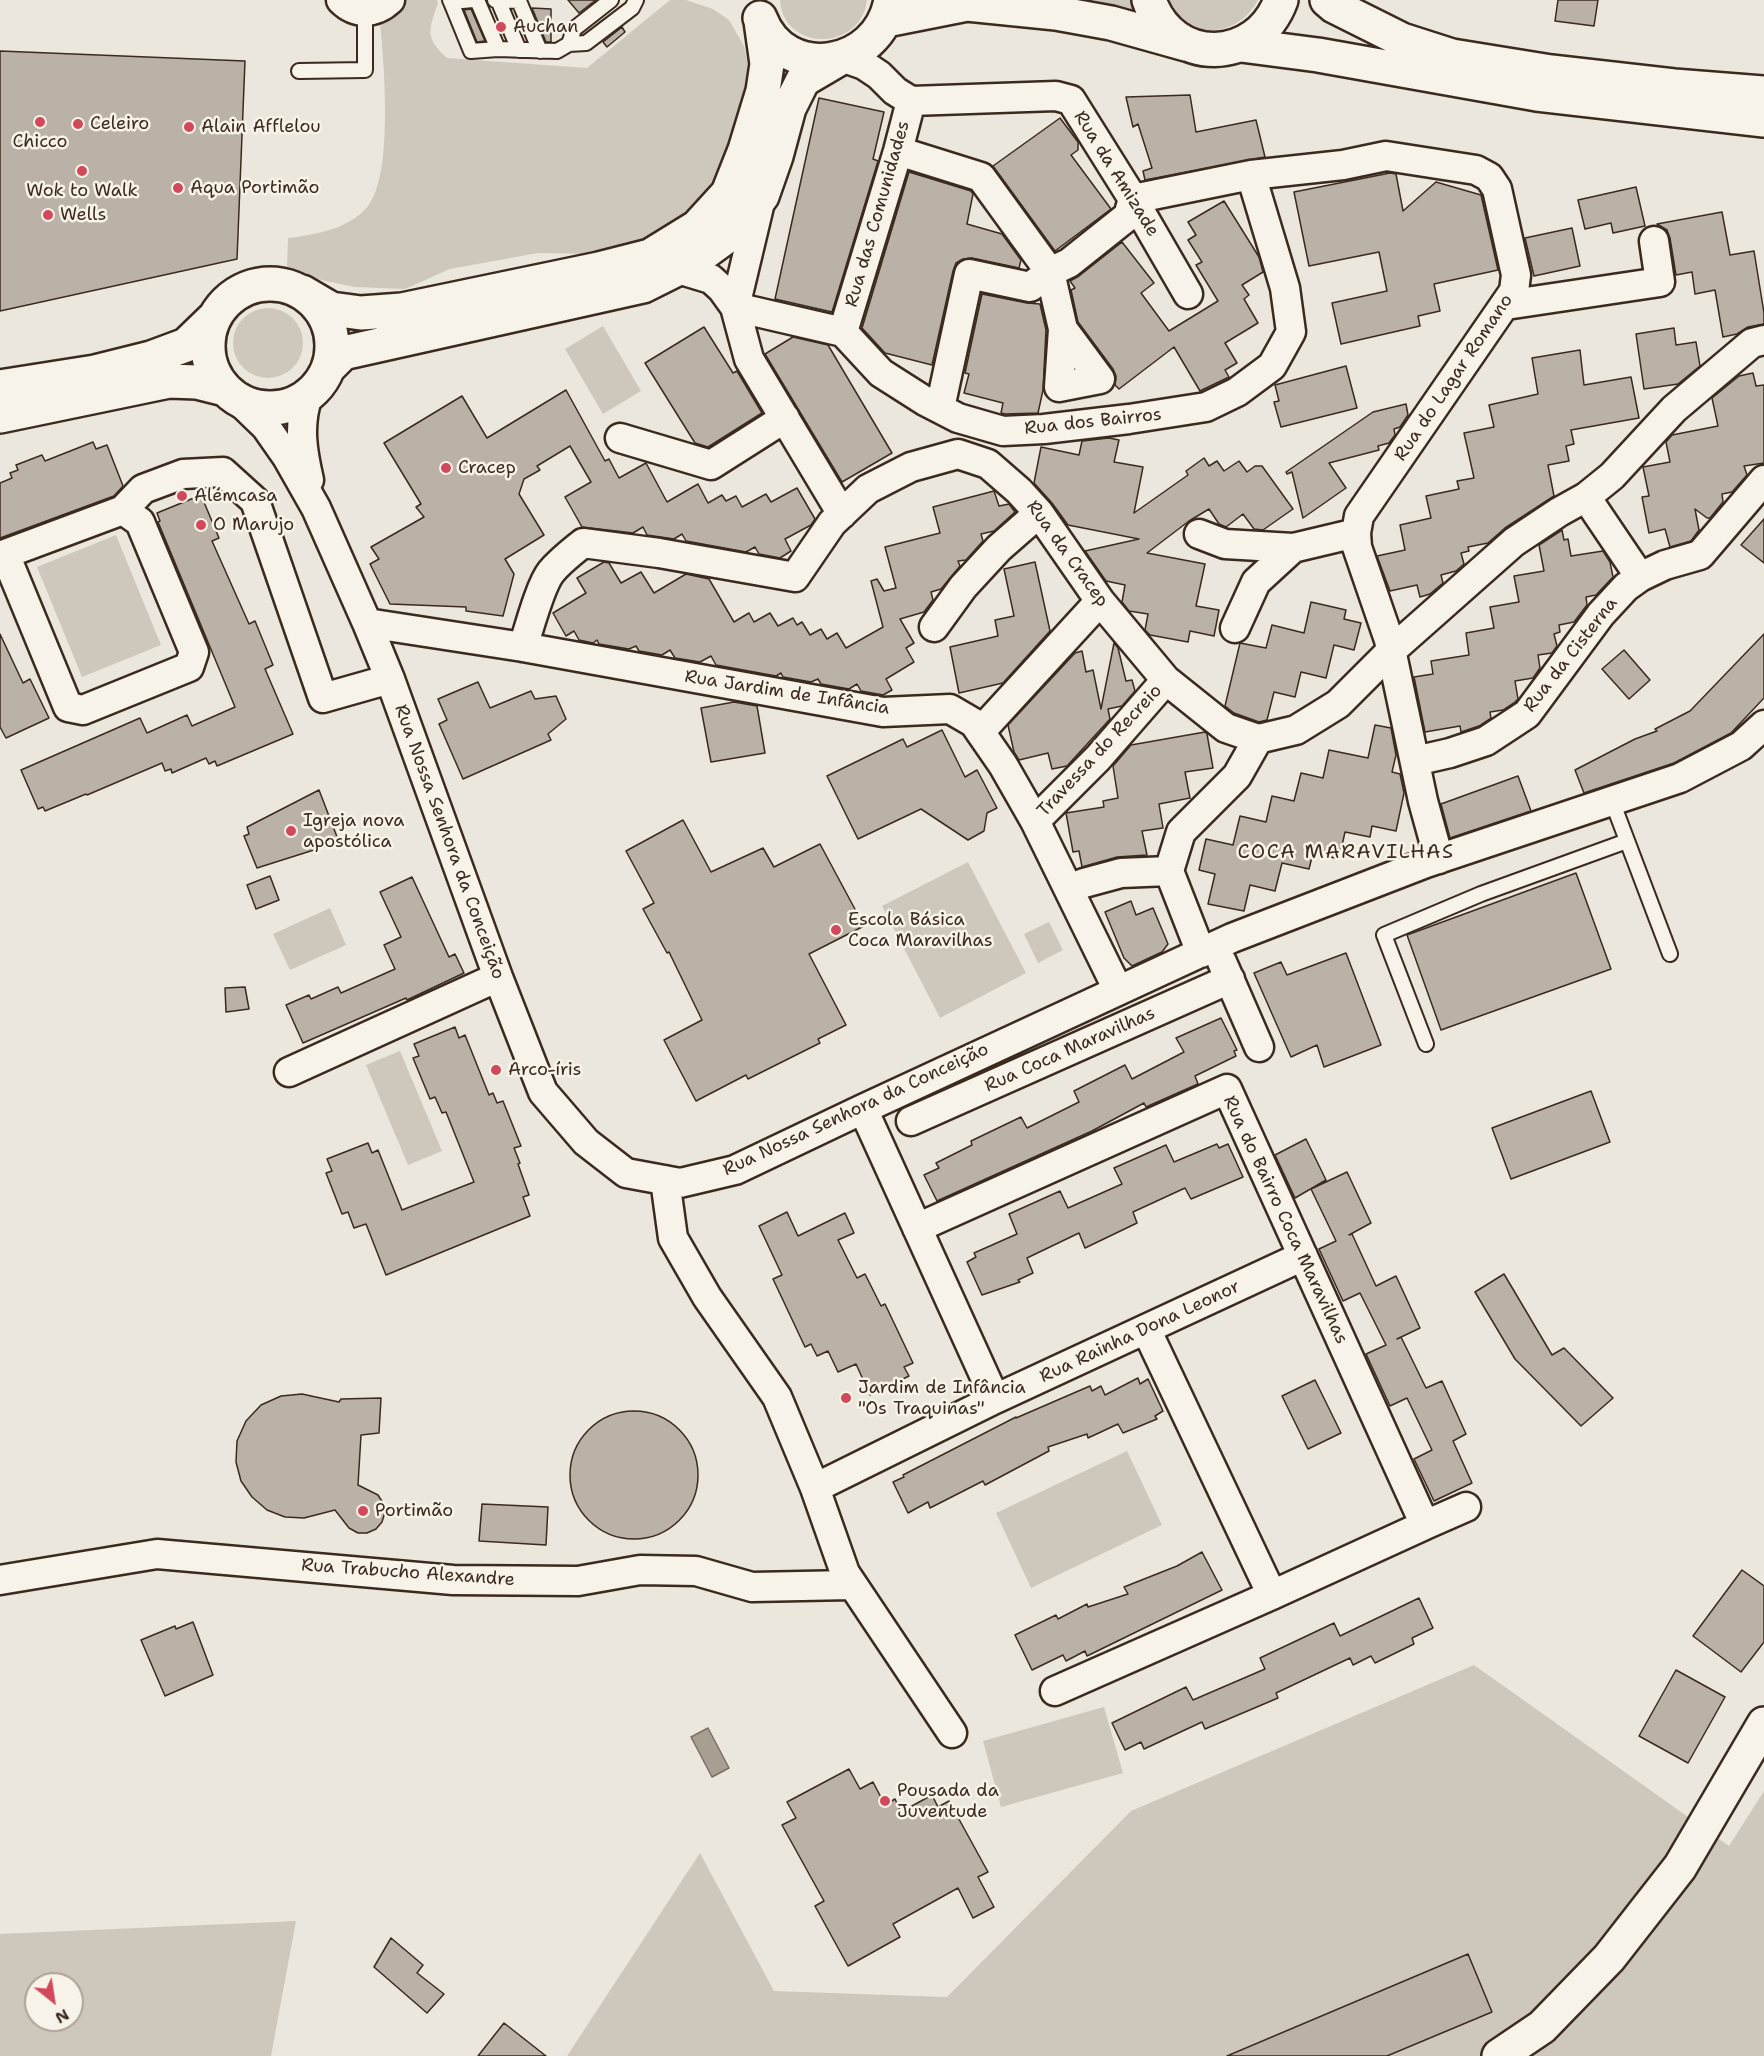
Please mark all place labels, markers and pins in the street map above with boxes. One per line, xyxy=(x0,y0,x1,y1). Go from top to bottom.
place label: Auchan xyxy=(513,16,578,38)
marker: Auchan xyxy=(494,20,508,34)
place label: Celeiro xyxy=(90,113,149,135)
marker: Chicco xyxy=(33,115,47,129)
place label: Alain Afflelou xyxy=(201,116,321,138)
marker: Celeiro xyxy=(71,117,85,131)
marker: Alain Afflelou xyxy=(182,120,196,134)
place label: Chicco xyxy=(13,131,67,153)
marker: Wok to Walk xyxy=(75,164,89,178)
place label: Aqua Portimão xyxy=(190,177,319,199)
place label: Wok to Walk xyxy=(26,180,138,202)
marker: Aqua Portimão xyxy=(171,181,185,195)
place label: Wells xyxy=(60,204,106,226)
marker: Wells xyxy=(41,208,55,222)
place label: Cracep xyxy=(458,457,516,479)
marker: Cracep xyxy=(439,461,453,475)
place label: Alémcasa xyxy=(194,485,278,507)
marker: Alémcasa xyxy=(175,489,189,503)
place label: O Marujo xyxy=(213,514,294,536)
marker: O Marujo xyxy=(194,518,208,532)
place label: Igreja nova apostólica xyxy=(303,810,404,852)
marker: Igreja nova apostólica xyxy=(284,824,298,838)
place label: Escola Básica Coca Maravilhas xyxy=(848,909,993,952)
marker: Escola Básica Coca Maravilhas xyxy=(829,923,843,937)
place label: Arco-íris xyxy=(508,1059,581,1081)
marker: Arco-íris xyxy=(489,1063,503,1077)
place label: Jardim de Infância "Os Traquinas" xyxy=(858,1377,1026,1420)
marker: Jardim de Infância "Os Traquinas" xyxy=(839,1391,853,1405)
place label: Portimão xyxy=(375,1500,453,1522)
marker: Portimão xyxy=(356,1504,370,1518)
place label: Pousada da Juventude xyxy=(897,1780,999,1822)
marker: Pousada da Juventude xyxy=(878,1794,892,1808)

